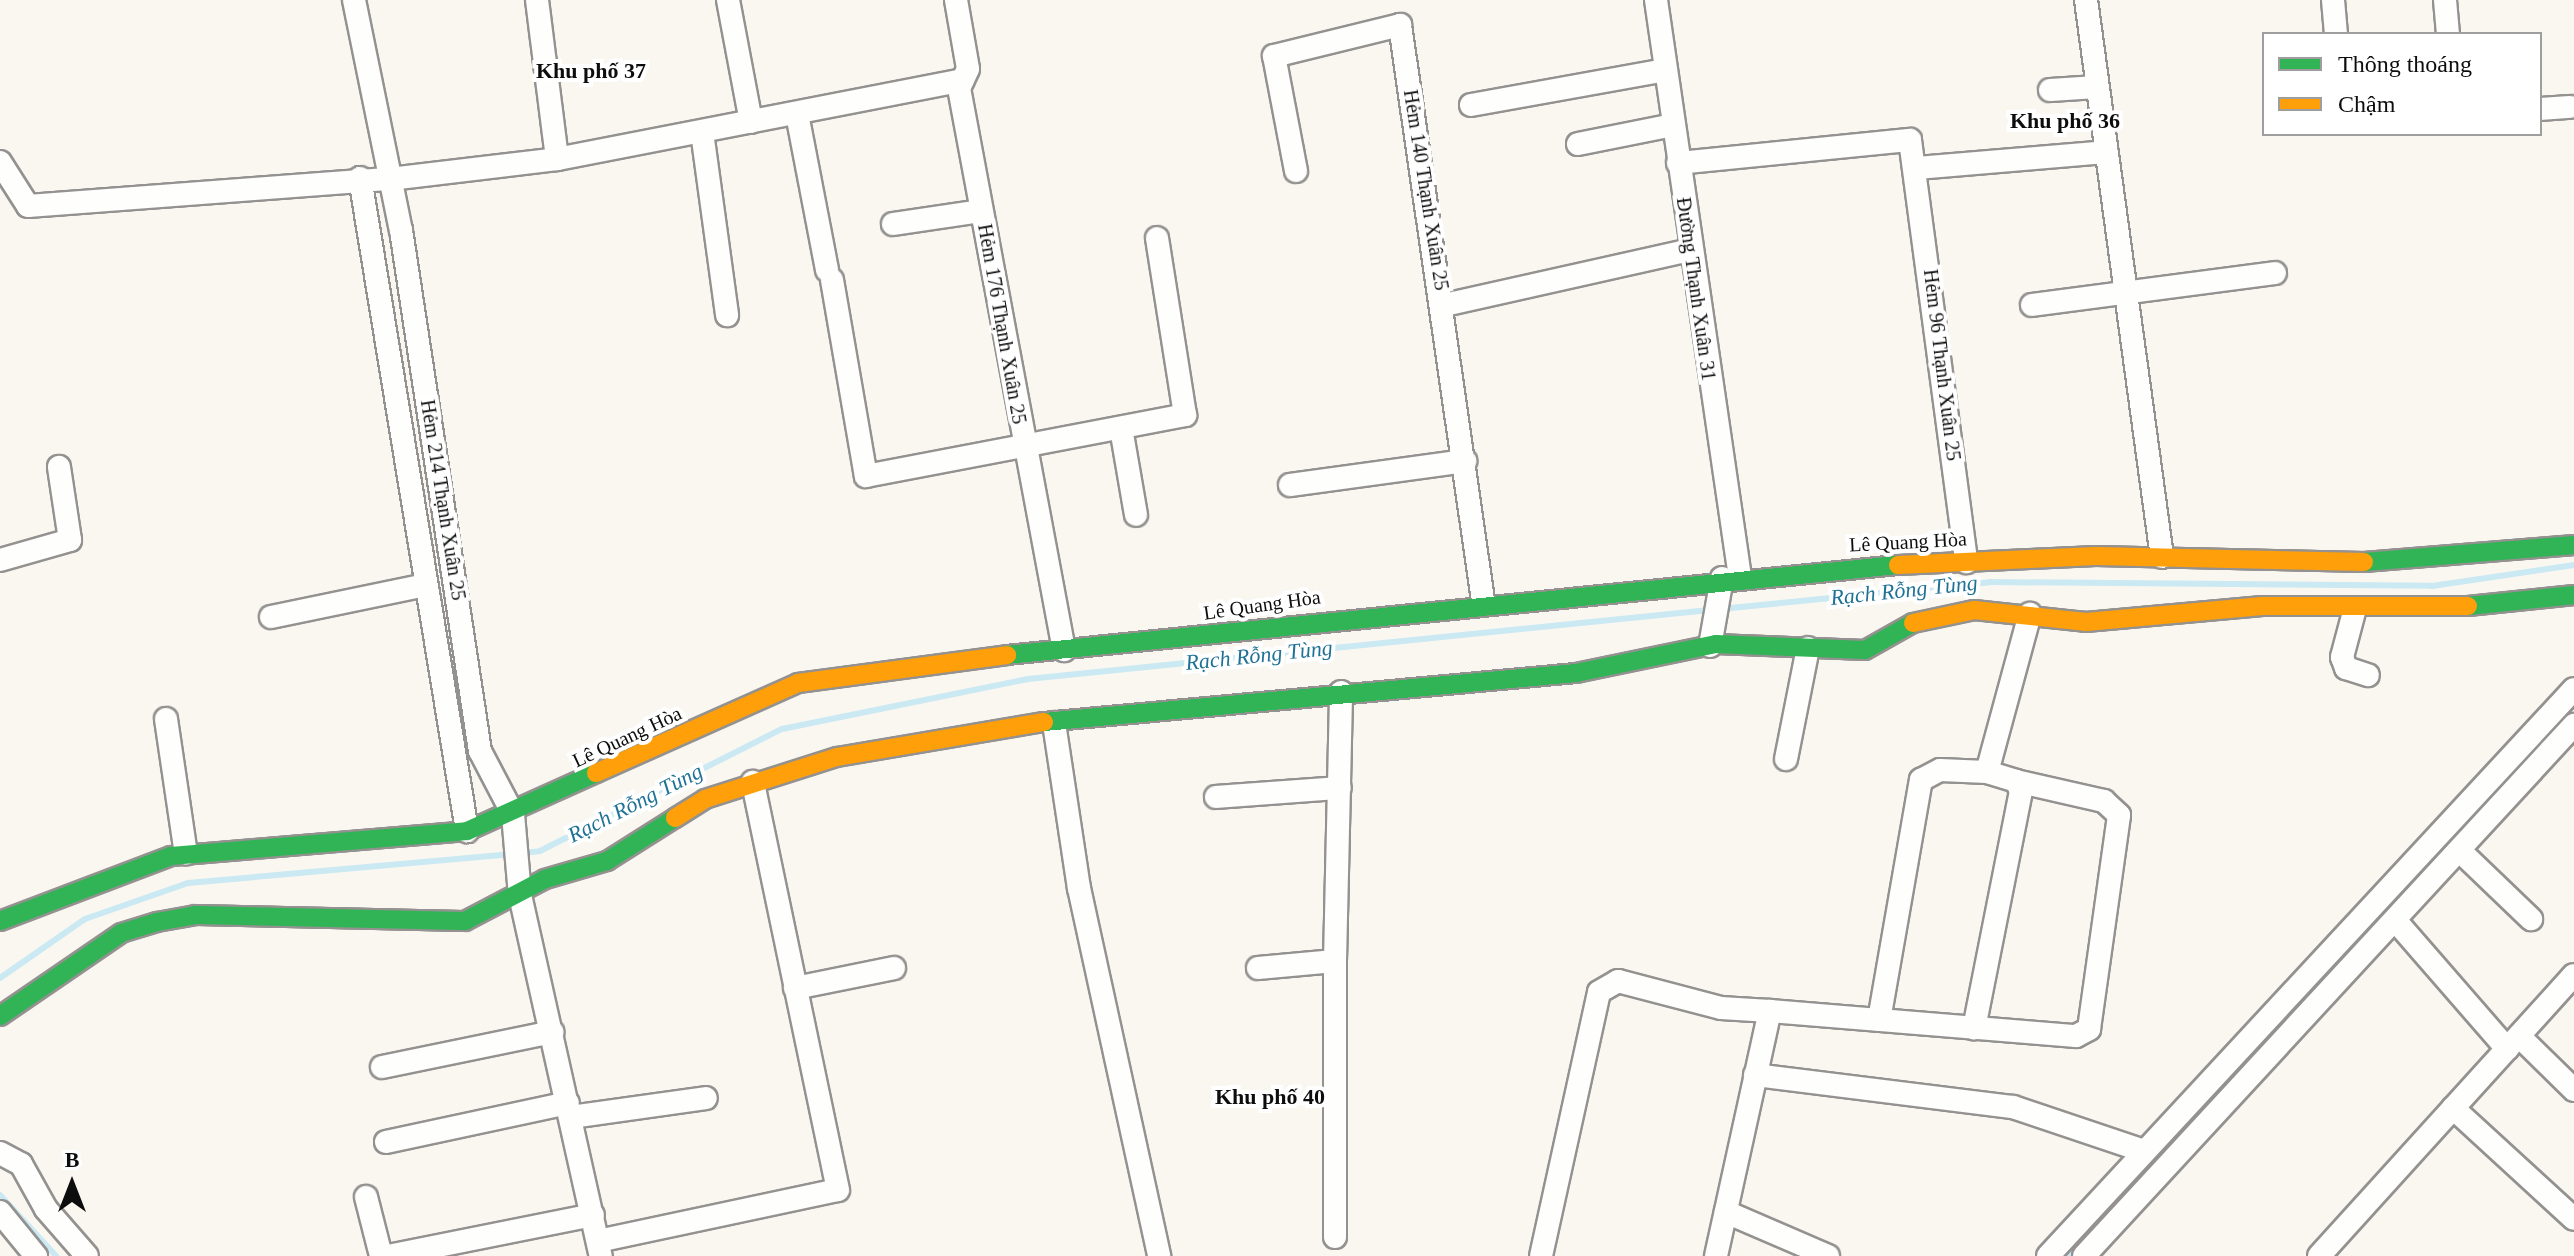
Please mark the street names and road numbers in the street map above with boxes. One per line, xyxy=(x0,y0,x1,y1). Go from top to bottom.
street label: Hẻm 140 Thạnh Xuân 25 xyxy=(1398,88,1454,292)
street label: Đường Thạnh Xuân 31 xyxy=(1671,196,1721,382)
street label: Hẻm 176 Thạnh Xuân 25 xyxy=(973,222,1031,426)
street label: Hẻm 96 Thạnh Xuân 25 xyxy=(1918,268,1966,462)
street label: Hẻm 214 Thạnh Xuân 25 xyxy=(415,398,471,602)
street label: Lê Quang Hòa xyxy=(1849,527,1967,557)
street label: Lê Quang Hòa xyxy=(1202,585,1322,625)
street label: Lê Quang Hòa xyxy=(569,701,685,773)

